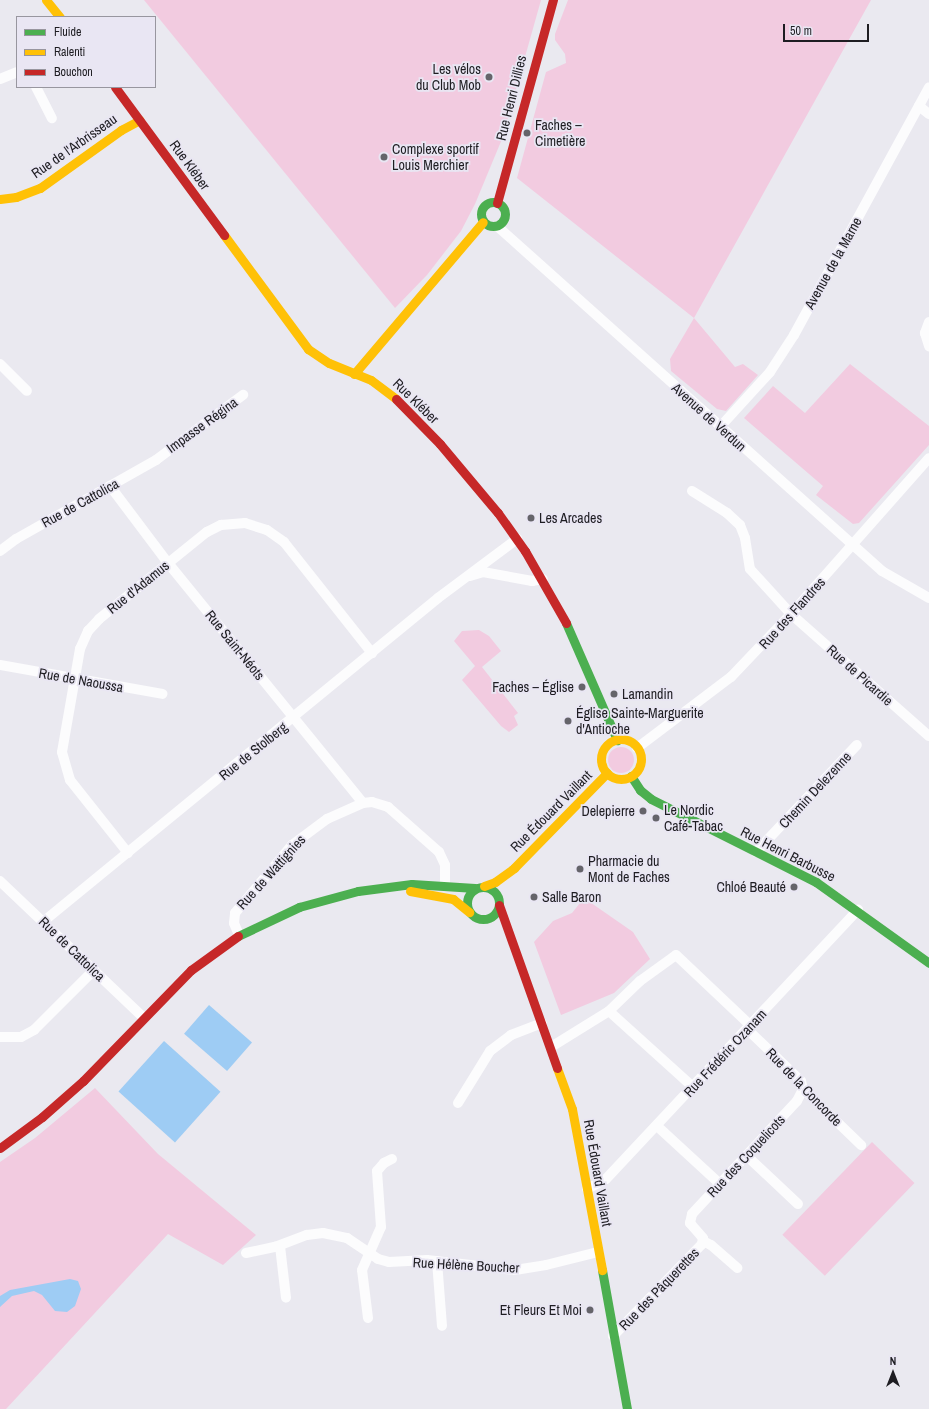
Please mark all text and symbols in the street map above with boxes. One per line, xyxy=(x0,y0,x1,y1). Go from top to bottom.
legend xyxy=(16,16,156,88)
scale bar xyxy=(785,16,871,42)
text: 50 m xyxy=(790,23,812,39)
text: Fluide xyxy=(54,24,81,40)
text: Ralenti xyxy=(54,44,85,60)
street label: Rue Henri Dillies xyxy=(492,54,530,142)
place label: Les vélos du Club Mob xyxy=(416,61,481,94)
text: Bouchon xyxy=(54,64,93,80)
marker: Les vélos du Club Mob xyxy=(484,72,494,82)
street label: Rue de l'Arbrisseau xyxy=(28,110,120,182)
place label: Faches – Cimetière xyxy=(535,117,585,150)
marker: Faches – Cimetière xyxy=(522,128,532,138)
street label: Rue Kléber xyxy=(166,137,214,193)
place label: Complexe sportif Louis Merchier xyxy=(392,141,479,174)
marker: Complexe sportif Louis Merchier xyxy=(379,152,389,162)
street label: Avenue de la Marne xyxy=(801,214,865,312)
street label: Rue Kléber xyxy=(390,375,442,427)
street label: Avenue de Verdun xyxy=(668,379,750,455)
street label: Impasse Régina xyxy=(163,394,241,456)
street label: Rue de Cattolica xyxy=(39,475,121,531)
place label: Les Arcades xyxy=(539,510,603,526)
marker: Les Arcades xyxy=(526,513,536,523)
street label: Rue d'Adamus xyxy=(104,557,172,617)
street label: Rue des Flandres xyxy=(755,574,829,652)
street label: Rue Saint-Néots xyxy=(202,607,268,683)
street label: Rue de Picardie xyxy=(824,641,896,709)
street label: Rue de Naoussa xyxy=(37,664,125,696)
place label: Faches – Église xyxy=(492,679,574,695)
marker: Faches – Église xyxy=(577,682,587,692)
place label: Lamandin xyxy=(622,686,673,702)
marker: Lamandin xyxy=(609,689,619,699)
place label: Église Sainte-Marguerite d'Antioche xyxy=(576,705,704,738)
marker: Église Sainte-Marguerite d'Antioche xyxy=(563,716,573,726)
street label: Rue de Stolberg xyxy=(215,718,291,784)
street label: Chemin Delezenne xyxy=(775,748,855,832)
street label: Rue Édouard Vaillant xyxy=(507,767,595,855)
place label: Le Nordic Café-Tabac xyxy=(664,802,723,834)
place label: Delepierre xyxy=(581,803,635,819)
marker: Delepierre xyxy=(638,806,648,816)
marker: Le Nordic Café-Tabac xyxy=(651,813,661,823)
street label: Rue Henri Barbusse xyxy=(738,823,838,885)
street label: Rue de Wattignies xyxy=(233,831,309,913)
place label: Pharmacie du Mont de Faches xyxy=(588,853,670,886)
marker: Pharmacie du Mont de Faches xyxy=(575,864,585,874)
place label: Chloé Beauté xyxy=(716,879,786,895)
marker: Chloé Beauté xyxy=(789,882,799,892)
place label: Salle Baron xyxy=(542,889,601,905)
marker: Salle Baron xyxy=(529,892,539,902)
street label: Rue de Cattolica xyxy=(35,913,109,985)
street label: Rue Frédéric Ozanam xyxy=(680,1006,770,1100)
street label: Rue de la Concorde xyxy=(762,1044,846,1130)
street label: Rue des Coquelicots xyxy=(704,1111,788,1201)
street label: Rue Édouard Vaillant xyxy=(580,1118,616,1228)
street label: Rue des Pâquerettes xyxy=(615,1244,703,1334)
street label: Rue Hélène Boucher xyxy=(412,1254,520,1276)
place label: Et Fleurs Et Moi xyxy=(500,1302,582,1318)
marker: Et Fleurs Et Moi xyxy=(585,1305,595,1315)
north arrow xyxy=(873,1353,913,1393)
text: N xyxy=(890,1354,896,1368)

